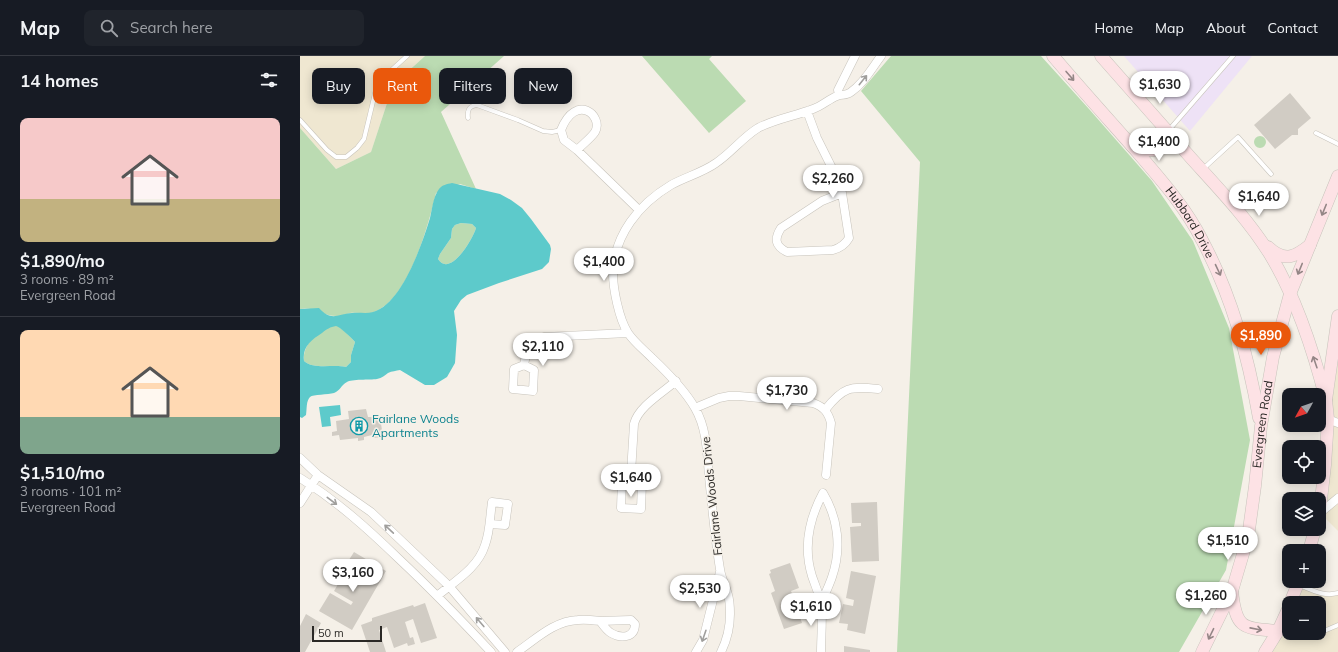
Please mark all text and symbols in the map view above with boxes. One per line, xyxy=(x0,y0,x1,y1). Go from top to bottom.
search box xyxy=(84,10,364,46)
text: Map xyxy=(20,16,60,40)
icon: search xyxy=(98,17,120,39)
text: Search here xyxy=(130,18,213,37)
text: Home xyxy=(1094,19,1133,37)
text: Map xyxy=(1155,19,1184,37)
text: About xyxy=(1206,19,1246,37)
text: Contact xyxy=(1268,19,1318,37)
chip: Buy xyxy=(312,68,365,104)
chip: Rent xyxy=(373,68,431,104)
chip: Filters xyxy=(439,68,506,104)
chip: New xyxy=(514,68,572,104)
icon: filters xyxy=(258,69,280,91)
text: 14 homes xyxy=(20,70,99,91)
one-way arrow xyxy=(1065,71,1075,81)
pin: $1,630 xyxy=(1127,71,1193,105)
one-way arrow xyxy=(859,75,867,86)
text: $1,630 xyxy=(1139,76,1181,92)
pin: $1,400 xyxy=(1126,128,1192,162)
text: $1,400 xyxy=(1138,133,1180,149)
icon: home xyxy=(114,144,186,216)
pin: $2,260 xyxy=(800,165,866,199)
text: $2,260 xyxy=(812,170,854,186)
street label: Hubbard Drive xyxy=(1162,183,1218,260)
pin: $1,640 xyxy=(1226,183,1292,217)
text: $1,640 xyxy=(1238,188,1280,204)
one-way arrow xyxy=(1320,204,1327,216)
pin: $1,400 xyxy=(571,248,637,282)
text: $1,890/mo xyxy=(20,250,105,271)
text: $1,400 xyxy=(583,253,625,269)
one-way arrow xyxy=(1296,263,1303,275)
one-way arrow xyxy=(1214,264,1222,276)
text: 3 rooms · 89 m² xyxy=(20,271,114,287)
text: Evergreen Road xyxy=(20,287,116,303)
pin: $1,890 xyxy=(1228,322,1294,356)
text: $1,890 xyxy=(1240,327,1282,343)
pin: $2,110 xyxy=(510,333,576,367)
text: $2,110 xyxy=(522,338,564,354)
icon: home xyxy=(114,356,186,428)
one-way arrow xyxy=(1311,356,1318,369)
pin: $1,730 xyxy=(754,377,820,411)
street label: Evergreen Road xyxy=(1249,379,1276,469)
text: $1,730 xyxy=(766,382,808,398)
north arrow xyxy=(1282,388,1326,432)
map controls xyxy=(1282,388,1326,640)
place label: Fairlane Woods Apartments xyxy=(372,411,459,440)
building icon: Fairlane Woods Apartments xyxy=(349,416,369,436)
street label: Fairlane Woods Drive xyxy=(698,436,725,556)
button: locate xyxy=(1282,440,1326,484)
text: $1,510/mo xyxy=(20,462,105,483)
pin: $1,640 xyxy=(598,464,664,498)
text: $1,640 xyxy=(610,469,652,485)
text: 3 rooms · 101 m² xyxy=(20,483,121,499)
button: layers xyxy=(1282,492,1326,536)
one-way arrow xyxy=(326,497,337,505)
text: Evergreen Road xyxy=(20,499,116,515)
one-way arrow xyxy=(384,525,394,534)
pin: $1,510 xyxy=(1195,527,1261,561)
text: $1,510 xyxy=(1207,532,1249,548)
button: + xyxy=(1282,544,1326,588)
pin: $3,160 xyxy=(320,559,386,593)
text: $3,160 xyxy=(332,564,374,580)
pin: $2,530 xyxy=(667,575,733,609)
text: $2,530 xyxy=(679,580,721,596)
pin: $1,260 xyxy=(1173,582,1239,616)
text: $1,260 xyxy=(1185,587,1227,603)
pin: $1,610 xyxy=(778,593,844,627)
button: − xyxy=(1282,596,1326,640)
text: $1,610 xyxy=(790,598,832,614)
one-way arrow xyxy=(476,617,485,628)
scale bar xyxy=(312,624,382,643)
one-way arrow xyxy=(1249,625,1262,633)
text: 50 m xyxy=(318,626,344,640)
one-way arrow xyxy=(1207,628,1214,640)
one-way arrow xyxy=(699,630,707,642)

